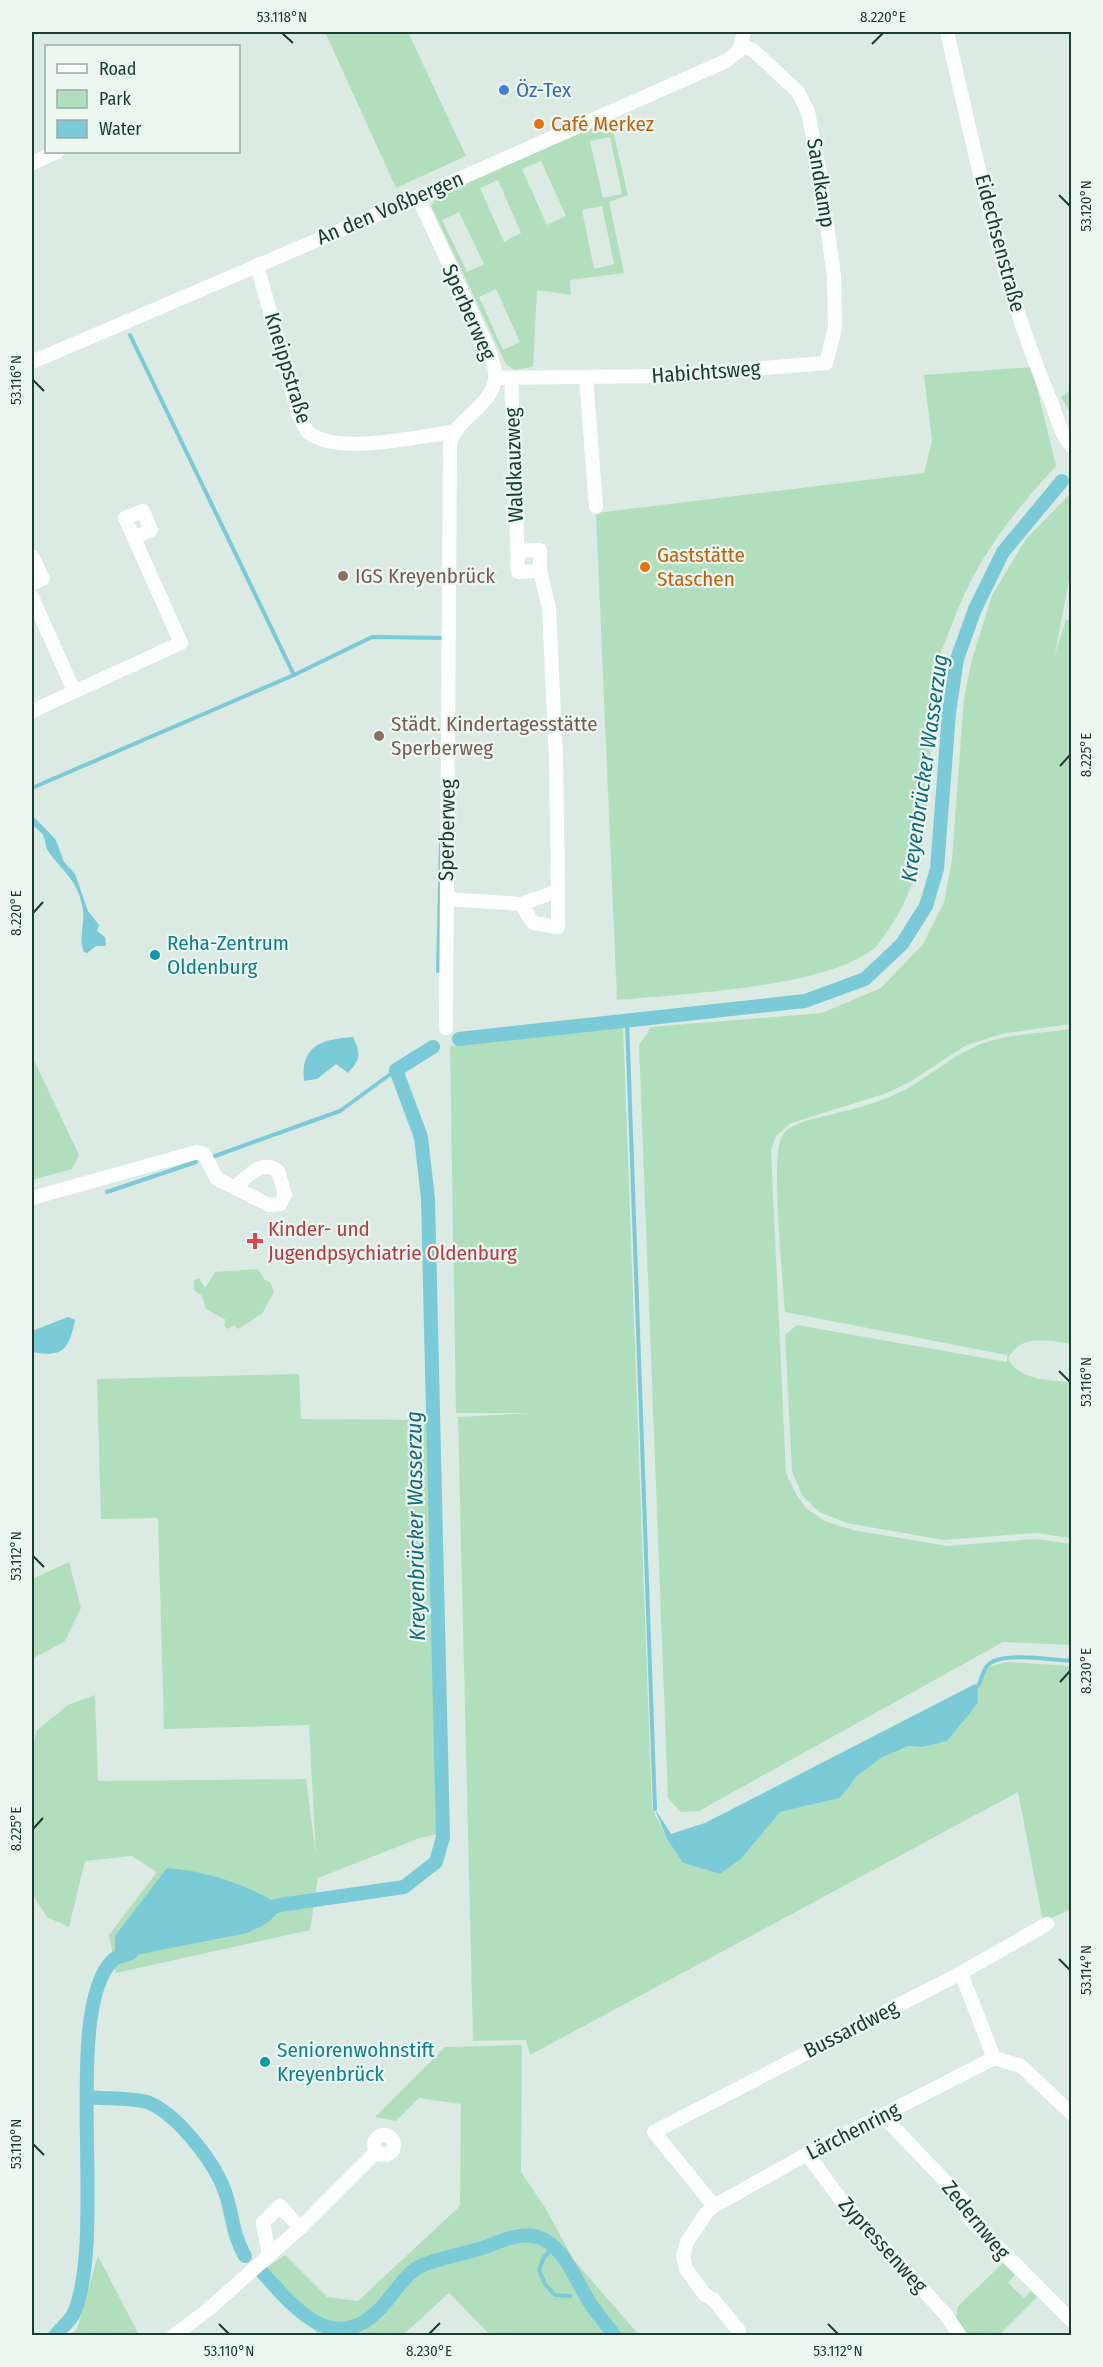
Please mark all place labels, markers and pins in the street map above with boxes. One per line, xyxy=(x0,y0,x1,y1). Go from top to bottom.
place label: Öz-Tex xyxy=(516,77,572,103)
marker: Öz-Tex xyxy=(497,83,511,97)
place label: Café Merkez xyxy=(551,111,654,137)
marker: Café Merkez xyxy=(532,117,546,131)
place label: Gaststätte Staschen xyxy=(657,542,745,592)
marker: Gaststätte Staschen xyxy=(638,560,652,574)
place label: IGS Kreyenbrück xyxy=(355,563,495,589)
marker: IGS Kreyenbrück xyxy=(336,569,350,583)
place label: Städt. Kindertagesstätte Sperberweg xyxy=(391,711,598,761)
marker: Städt. Kindertagesstätte Sperberweg xyxy=(372,729,386,743)
place label: Reha-Zentrum Oldenburg xyxy=(167,930,289,980)
marker: Reha-Zentrum Oldenburg xyxy=(148,948,162,962)
place label: Kinder- und Jugendpsychiatrie Oldenburg xyxy=(268,1216,517,1266)
marker: Kinder- und Jugendpsychiatrie Oldenburg xyxy=(246,1232,264,1250)
place label: Seniorenwohnstift Kreyenbrück xyxy=(277,2037,435,2087)
marker: Seniorenwohnstift Kreyenbrück xyxy=(258,2055,272,2069)

